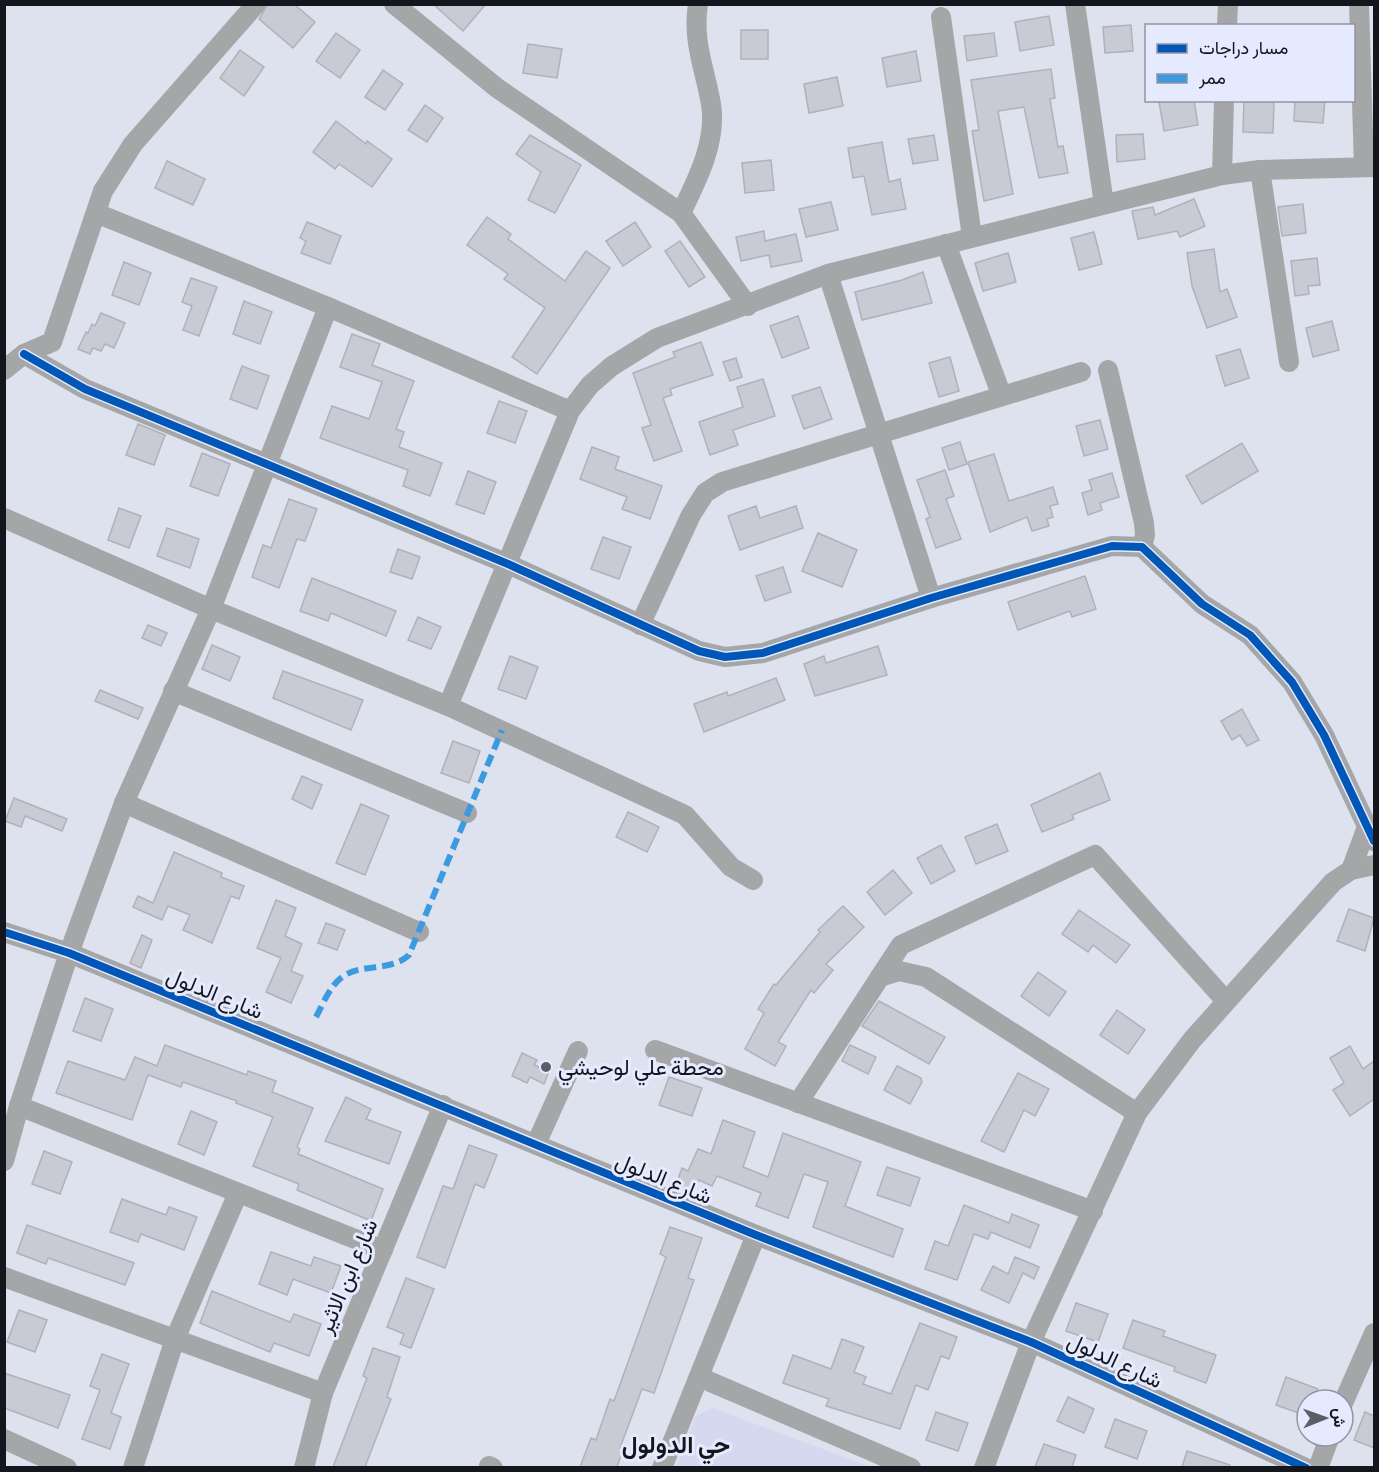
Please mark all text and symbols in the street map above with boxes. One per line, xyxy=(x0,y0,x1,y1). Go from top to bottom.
legend xyxy=(1145,24,1355,102)
text: مسار دراجات xyxy=(1199,36,1288,59)
text: ممر xyxy=(1198,66,1226,89)
street label: شارع الدلول xyxy=(162,961,267,1026)
place label: محطة علي لوحيشي xyxy=(558,1053,724,1086)
marker: محطة علي لوحيشي xyxy=(539,1060,553,1074)
street label: شارع الدلول xyxy=(611,1146,716,1211)
street label: شارع ابن الاثير xyxy=(310,1215,385,1339)
street label: شارع الدلول xyxy=(1063,1326,1167,1395)
north arrow xyxy=(1295,1388,1355,1448)
text: ش xyxy=(1330,1408,1350,1428)
district label: حي الدولول xyxy=(622,1429,730,1465)

